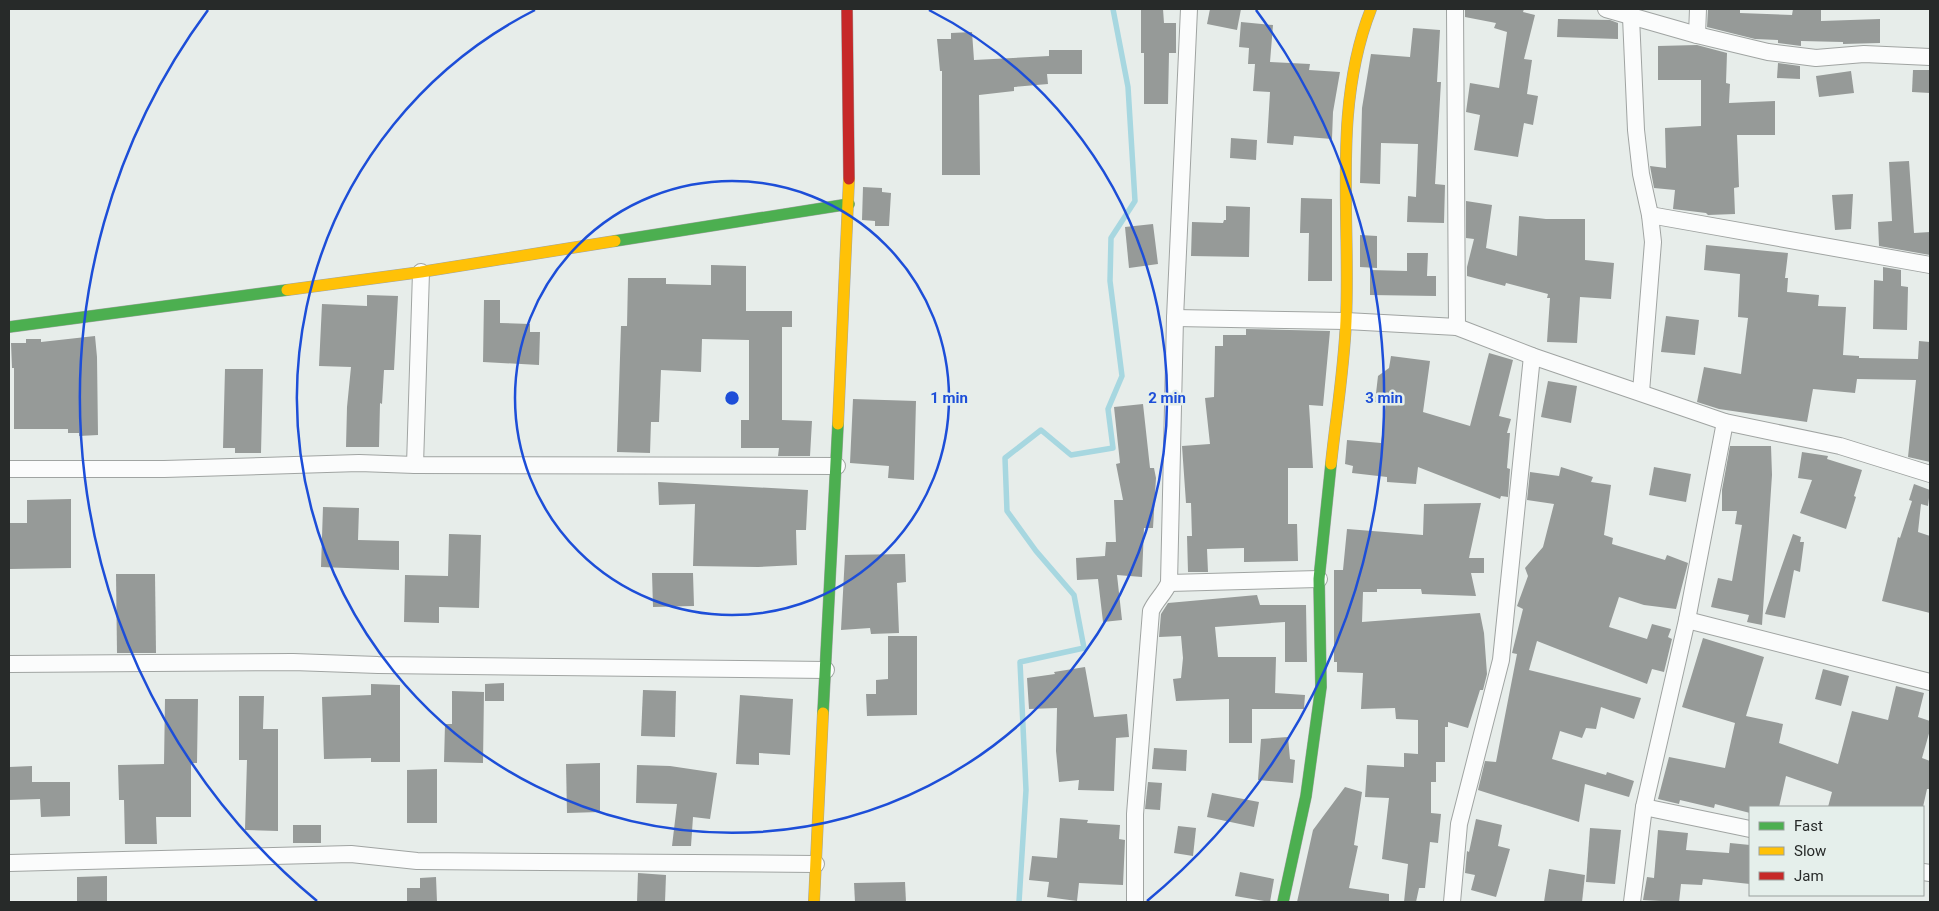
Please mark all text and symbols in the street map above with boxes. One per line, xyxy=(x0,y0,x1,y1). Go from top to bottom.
centre of rings xyxy=(723,389,741,407)
text: 1 min xyxy=(930,389,968,407)
text: 2 min xyxy=(1148,389,1186,407)
text: 3 min xyxy=(1365,389,1403,407)
legend xyxy=(1749,806,1924,896)
text: Fast xyxy=(1794,817,1823,835)
text: Slow xyxy=(1794,842,1826,860)
text: Jam xyxy=(1794,867,1824,885)

